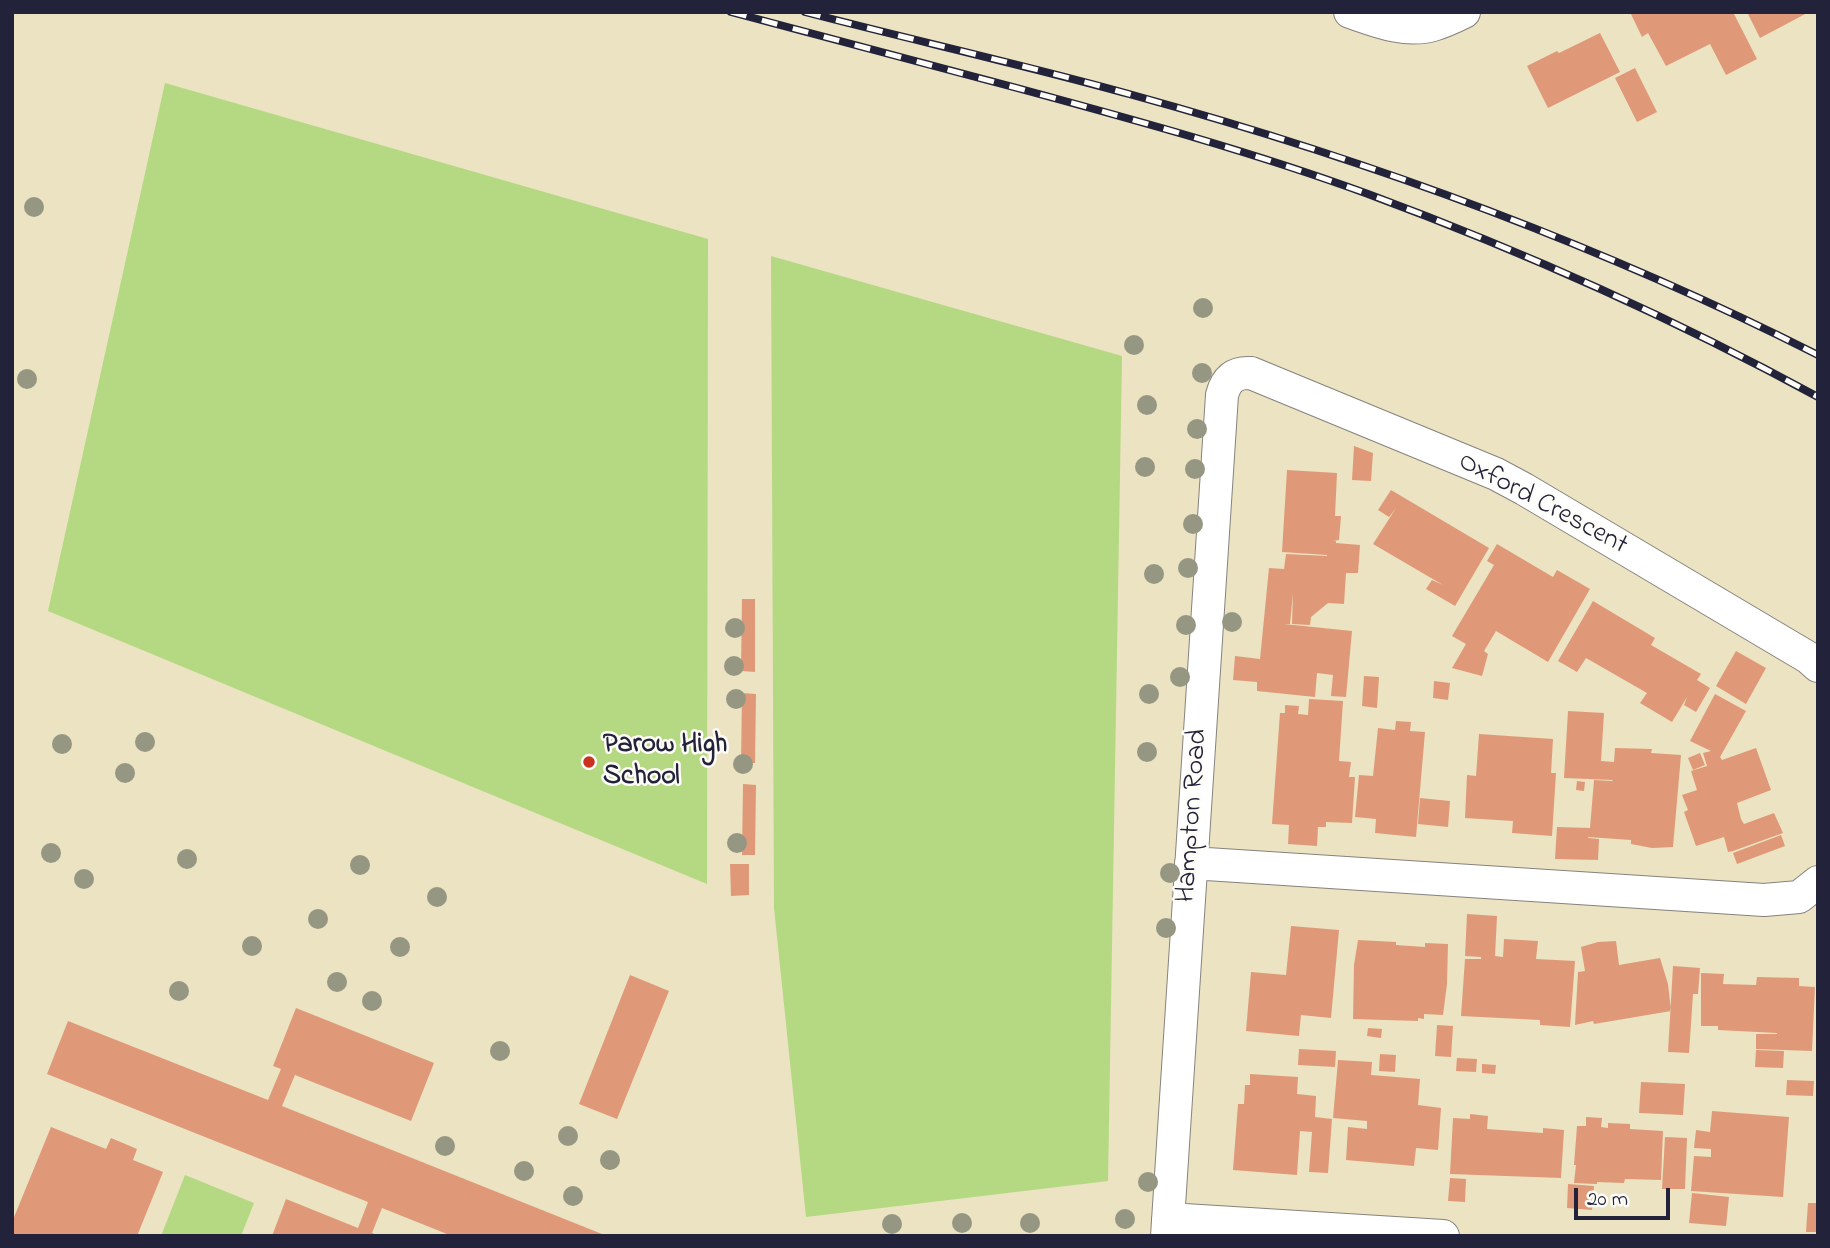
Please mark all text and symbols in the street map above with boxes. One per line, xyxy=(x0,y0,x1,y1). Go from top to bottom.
street label: Oxford Crescent xyxy=(1451,446,1633,564)
street label: Hampton Road xyxy=(1171,728,1217,904)
place label: Parow High School xyxy=(603,729,727,795)
marker: Parow High School xyxy=(581,754,597,770)
scale bar xyxy=(1578,1174,1674,1218)
text: 20 m xyxy=(1587,1185,1628,1215)

